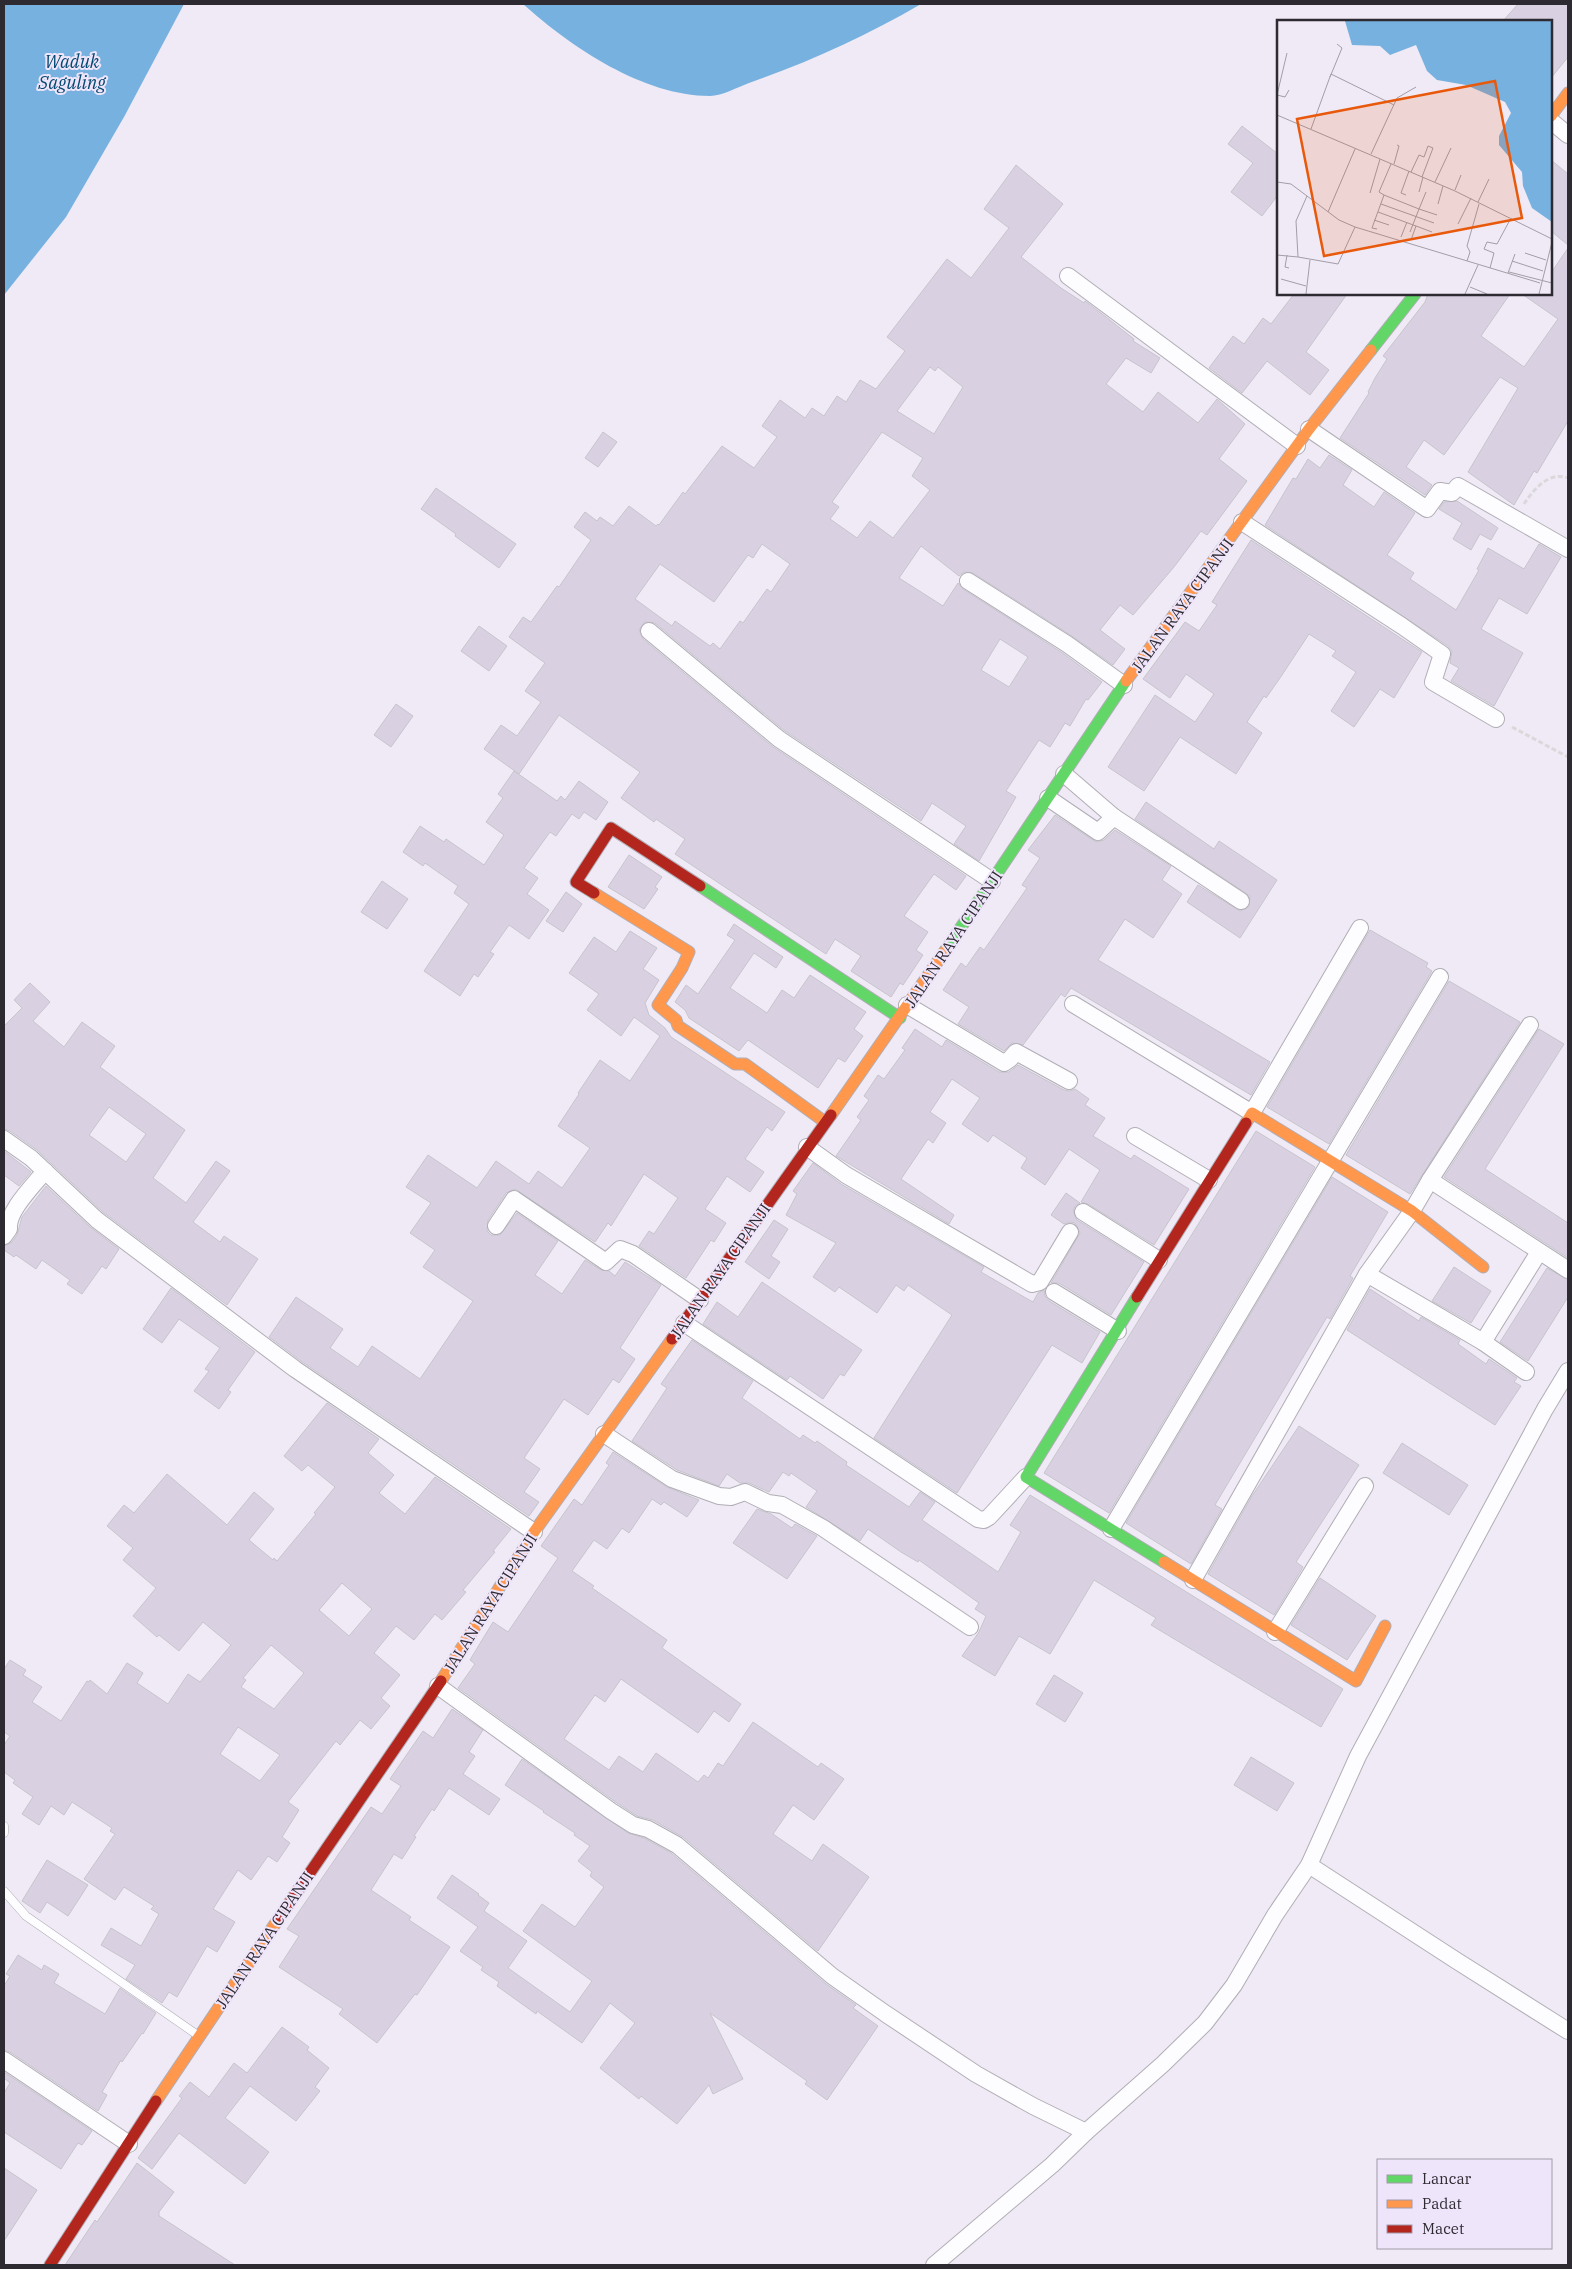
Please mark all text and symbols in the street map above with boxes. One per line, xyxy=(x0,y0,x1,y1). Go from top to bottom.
inset map xyxy=(1277,20,1552,295)
water label: Waduk Saguling xyxy=(37,50,106,94)
street label: JALAN RAYA CIPANJI xyxy=(1127,534,1237,676)
street label: JALAN RAYA CIPANJI xyxy=(900,867,1006,1011)
street label: JALAN RAYA CIPANJI xyxy=(666,1199,774,1343)
street label: JALAN RAYA CIPANJI xyxy=(439,1529,541,1677)
street label: JALAN RAYA CIPANJI xyxy=(211,1868,317,2012)
legend xyxy=(1377,2159,1552,2249)
text: Lancar xyxy=(1422,2169,1472,2188)
text: Padat xyxy=(1422,2194,1462,2213)
text: Macet xyxy=(1422,2219,1464,2238)

